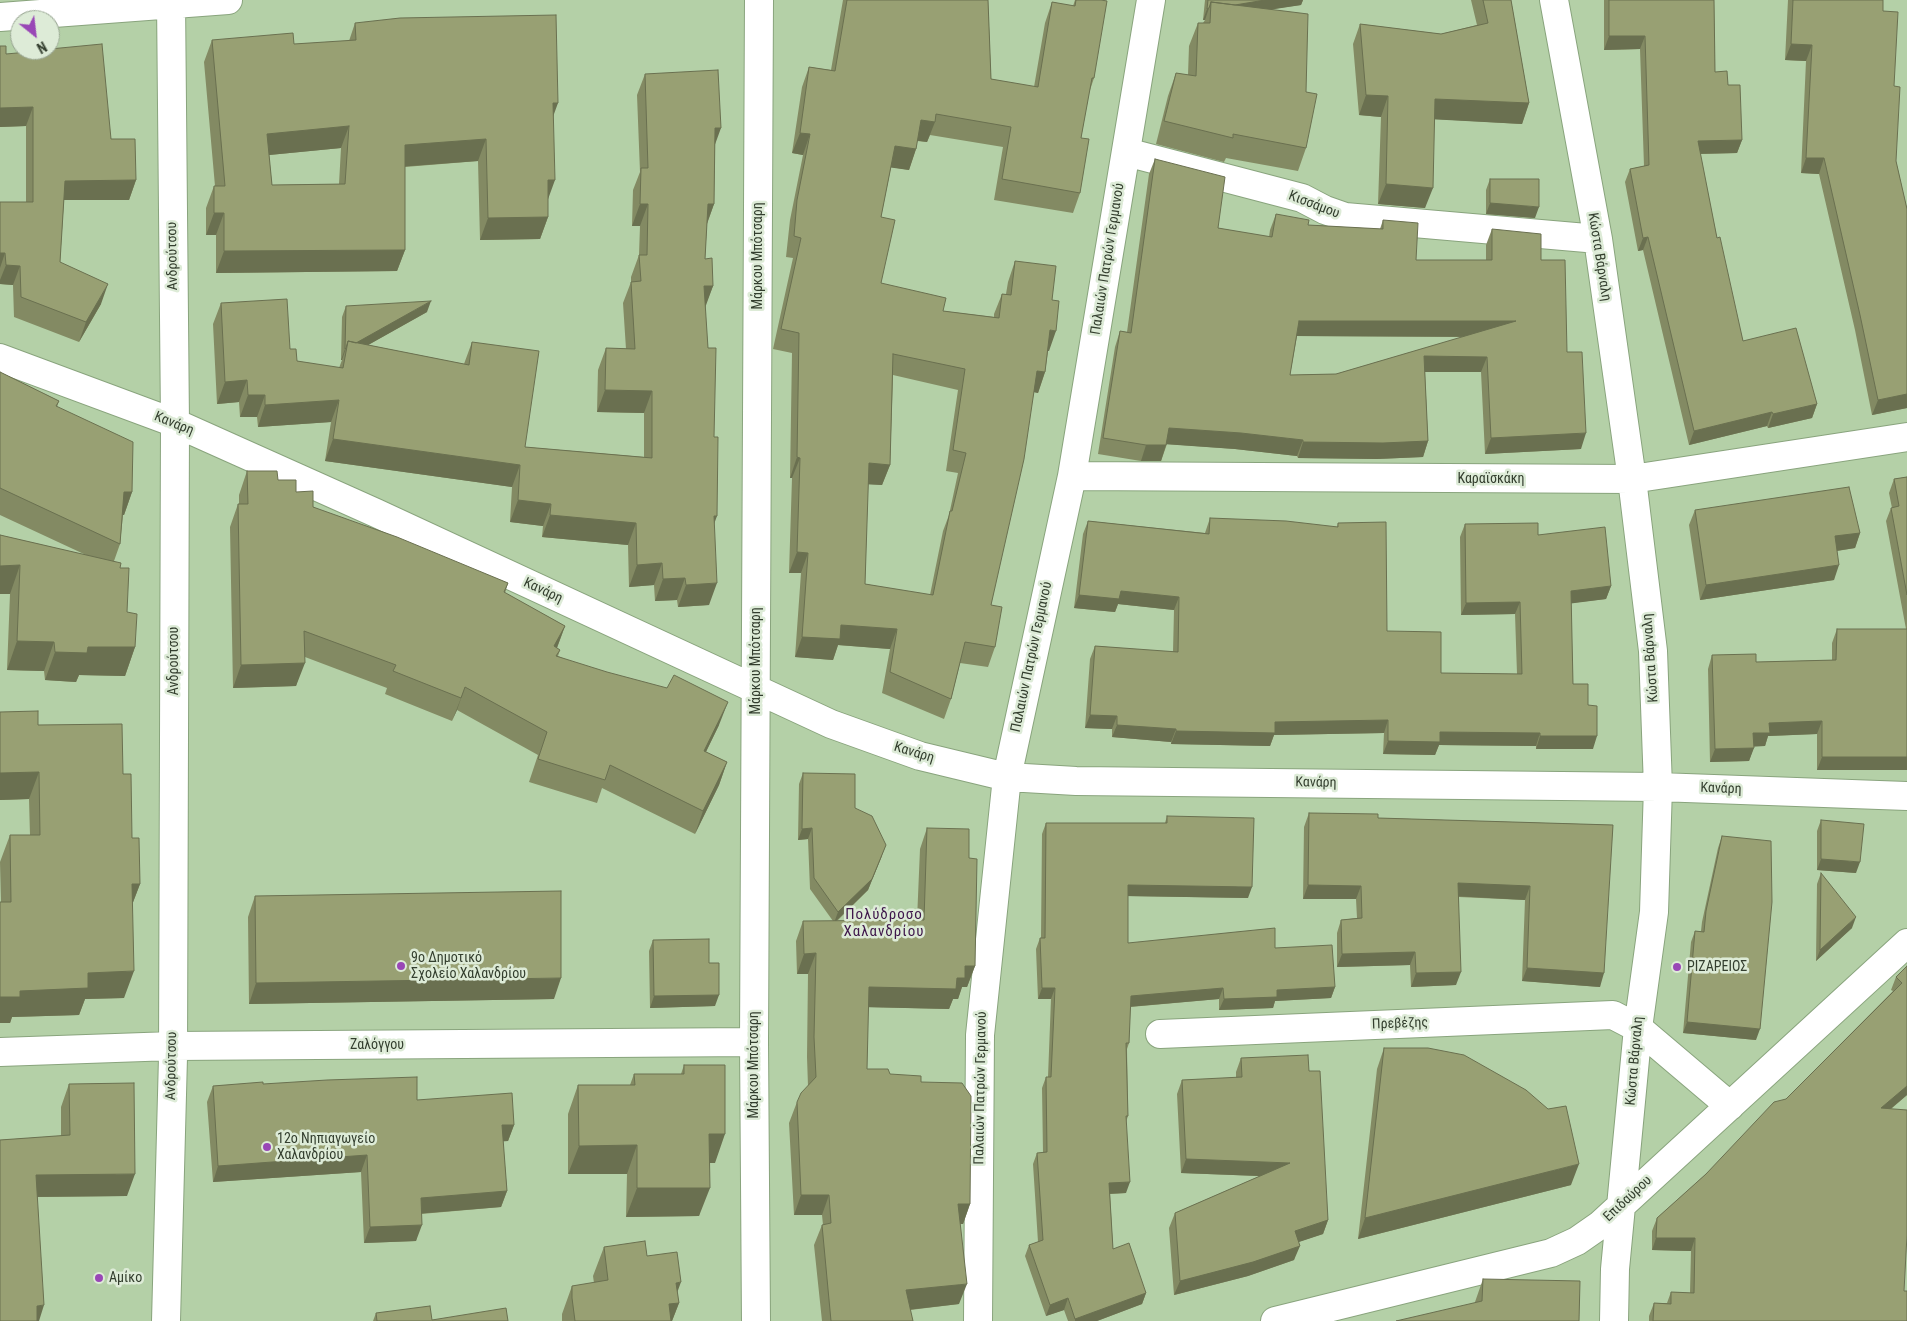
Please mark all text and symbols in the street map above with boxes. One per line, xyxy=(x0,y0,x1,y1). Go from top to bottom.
north arrow xyxy=(10,10,60,60)
text: N xyxy=(34,38,49,56)
street label: Παλαιών Πατρών Γερμανού xyxy=(1088,182,1128,336)
street label: Κισσάμου xyxy=(1286,188,1342,222)
street label: Μάρκου Μπότσαρη xyxy=(750,202,766,310)
street label: Κώστα Βάρναλη xyxy=(1584,212,1614,302)
street label: Ανδρούτσου xyxy=(164,222,182,290)
street label: Κανάρη xyxy=(152,408,196,440)
street label: Καραϊσκάκη xyxy=(1457,471,1525,487)
street label: Κανάρη xyxy=(521,575,565,607)
street label: Παλαιών Πατρών Γερμανού xyxy=(1008,580,1056,734)
street label: Μάρκου Μπότσαρη xyxy=(748,607,764,715)
street label: Κώστα Βάρναλη xyxy=(1640,613,1662,703)
street label: Ανδρούτσου xyxy=(166,627,182,695)
street label: Κανάρη xyxy=(892,739,936,767)
street label: Κανάρη xyxy=(1295,774,1337,792)
street label: Κανάρη xyxy=(1700,780,1742,798)
district label: Πολύδροσο Χαλανδρίου xyxy=(842,906,926,941)
place label: 9ο Δημοτικό Σχολείο Χαλανδρίου xyxy=(411,950,526,982)
place label: ΡΙΖΑΡΕΙΟΣ xyxy=(1687,959,1747,975)
marker: 9ο Δημοτικό Σχολείο Χαλανδρίου xyxy=(395,960,407,972)
marker: ΡΙΖΑΡΕΙΟΣ xyxy=(1671,961,1683,973)
street label: Μάρκου Μπότσαρη xyxy=(746,1011,762,1119)
street label: Παλαιών Πατρών Γερμανού xyxy=(971,1011,991,1165)
street label: Πρεβέζης xyxy=(1372,1015,1428,1033)
street label: Κώστα Βάρναλη xyxy=(1623,1016,1647,1106)
street label: Ανδρούτσου xyxy=(163,1032,181,1100)
street label: Ζαλόγγου xyxy=(350,1037,404,1053)
place label: 12ο Νηπιαγωγείο Χαλανδρίου xyxy=(277,1131,375,1164)
marker: 12ο Νηπιαγωγείο Χαλανδρίου xyxy=(261,1141,273,1153)
street label: Επιδαύρου xyxy=(1600,1172,1656,1226)
place label: Αμίκο xyxy=(109,1270,142,1286)
marker: Αμίκο xyxy=(93,1272,105,1284)

